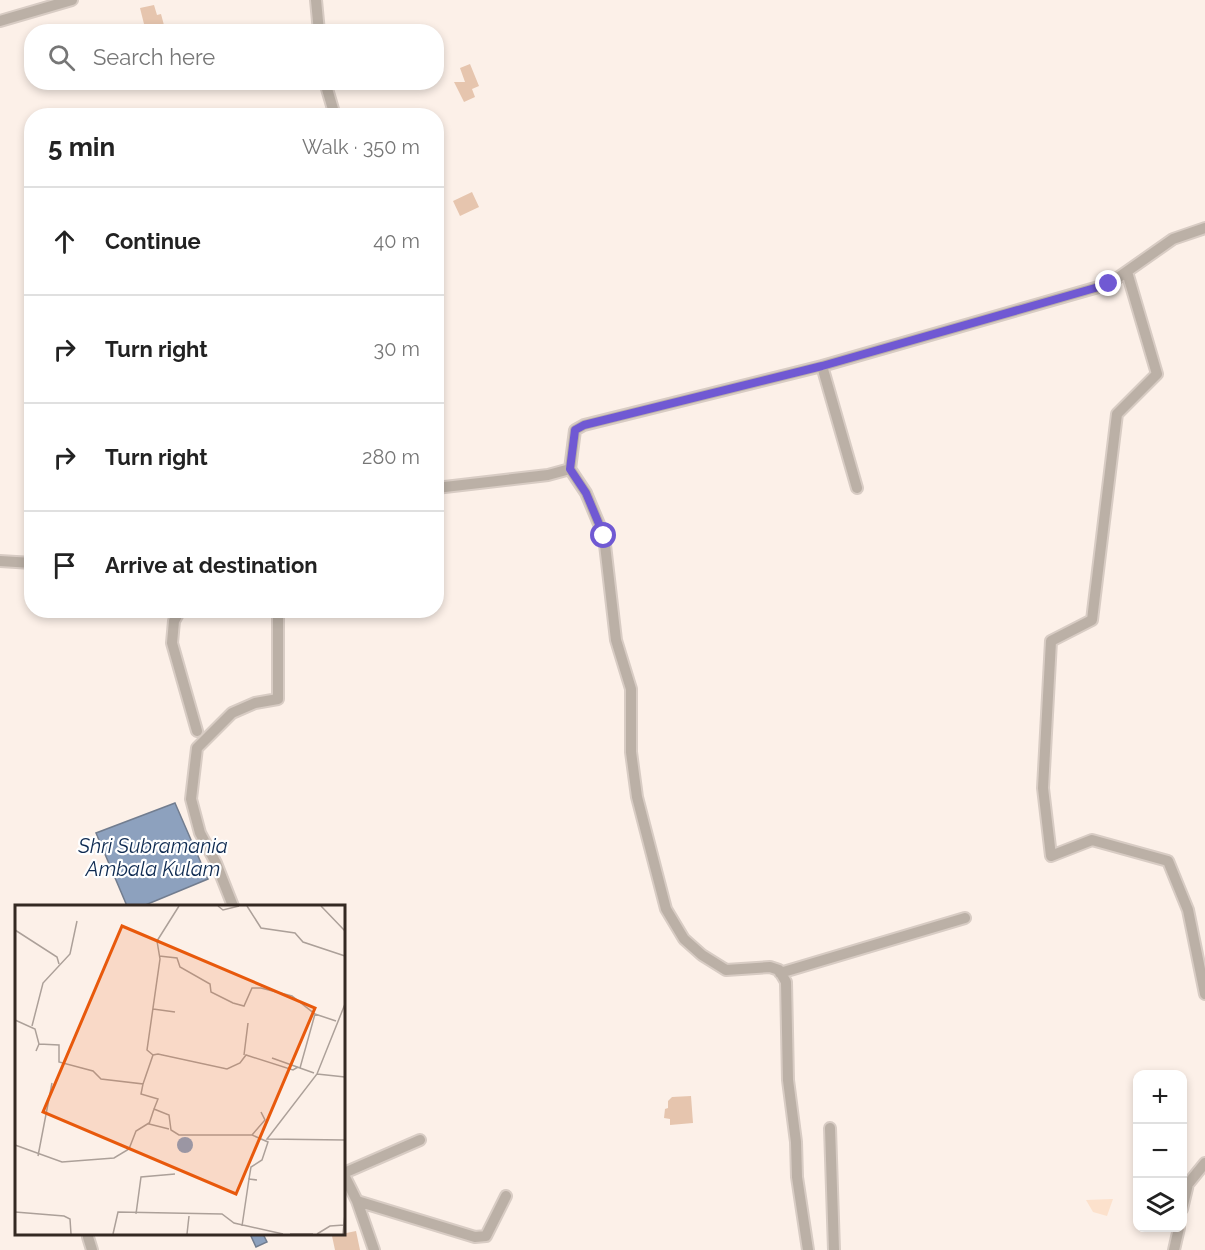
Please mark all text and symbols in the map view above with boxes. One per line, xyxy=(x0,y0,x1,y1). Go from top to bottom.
search box xyxy=(24,24,444,90)
icon: search xyxy=(45,41,78,74)
text: Search here xyxy=(93,44,215,70)
text: 5 min xyxy=(48,132,115,162)
text: Walk · 350 m xyxy=(302,135,420,159)
icon: ahead xyxy=(48,225,81,258)
text: Continue xyxy=(105,228,201,254)
text: 40 m xyxy=(373,229,420,253)
route end xyxy=(1095,270,1121,296)
icon: right xyxy=(48,333,81,366)
text: Turn right xyxy=(105,336,208,362)
text: 30 m xyxy=(374,337,420,361)
icon: right xyxy=(48,441,81,474)
text: Turn right xyxy=(105,444,208,470)
text: 280 m xyxy=(362,445,420,469)
route start xyxy=(590,522,616,548)
icon: arrive xyxy=(48,549,81,582)
text: Arrive at destination xyxy=(105,552,318,578)
water label: Shri Subramania Ambala Kulam xyxy=(77,834,228,881)
inset map xyxy=(15,905,345,1235)
map controls xyxy=(1133,1070,1187,1232)
button: + xyxy=(1133,1070,1187,1124)
button: − xyxy=(1133,1124,1187,1178)
button: layers xyxy=(1133,1178,1187,1232)

